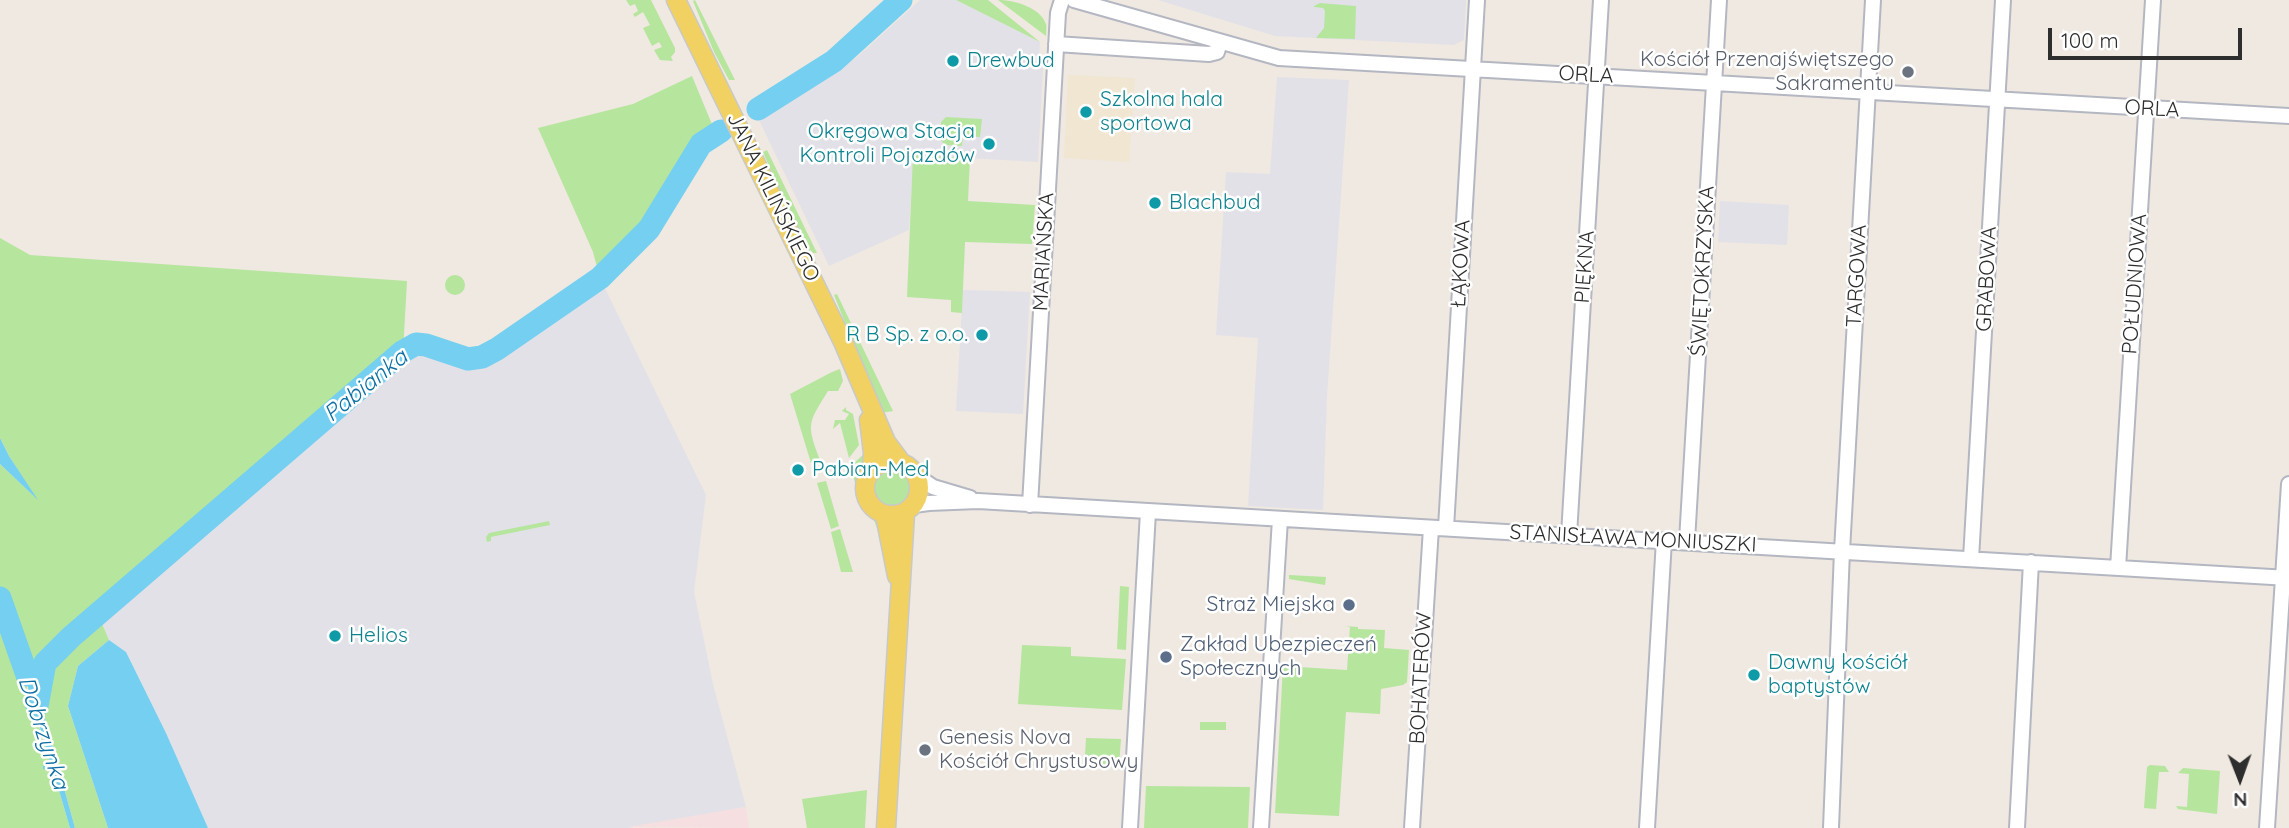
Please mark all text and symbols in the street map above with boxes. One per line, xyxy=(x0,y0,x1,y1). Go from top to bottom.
scale bar xyxy=(2051,14,2245,58)
text: 100 m xyxy=(2061,27,2119,53)
place label: Kościół Przenajświętszego Sakramentu xyxy=(1640,47,1894,97)
place label: Drewbud xyxy=(967,48,1055,74)
marker: Drewbud xyxy=(945,53,961,69)
street label: ORLA xyxy=(1558,61,1614,89)
marker: Kościół Przenajświętszego Sakramentu xyxy=(1900,64,1916,80)
place label: Szkolna hala sportowa xyxy=(1100,87,1223,137)
street label: ORLA xyxy=(2124,95,2180,123)
marker: Szkolna hala sportowa xyxy=(1078,104,1094,120)
street label: JANA KILIŃSKIEGO xyxy=(721,108,825,286)
place label: Okręgowa Stacja Kontroli Pojazdów xyxy=(800,119,975,169)
marker: Okręgowa Stacja Kontroli Pojazdów xyxy=(981,136,997,152)
street label: ŚWIĘTOKRZYSKA xyxy=(1686,185,1720,357)
place label: Blachbud xyxy=(1169,190,1260,216)
street label: MARIAŃSKA xyxy=(1028,192,1060,312)
marker: Blachbud xyxy=(1147,195,1163,211)
street label: POŁUDNIOWA xyxy=(2118,213,2152,355)
street label: ŁĄKOWA xyxy=(1446,219,1476,309)
street label: TARGOWA xyxy=(1842,224,1872,328)
street label: GRABOWA xyxy=(1972,226,2002,332)
street label: PIĘKNA xyxy=(1570,230,1600,304)
place label: R B Sp. z o.o. xyxy=(846,322,968,348)
marker: R B Sp. z o.o. xyxy=(974,327,990,343)
water label: Pabianka xyxy=(319,344,413,428)
place label: Pabian-Med xyxy=(812,457,929,483)
marker: Pabian-Med xyxy=(790,462,806,478)
street label: STANISŁAWA MONIUSZKI xyxy=(1509,520,1757,558)
place label: Straż Miejska xyxy=(1207,592,1335,618)
marker: Straż Miejska xyxy=(1341,597,1357,613)
street label: BOHATERÓW xyxy=(1405,611,1437,745)
place label: Helios xyxy=(349,623,408,649)
marker: Helios xyxy=(327,628,343,644)
place label: Zakład Ubezpieczeń Społecznych xyxy=(1180,632,1377,682)
marker: Zakład Ubezpieczeń Społecznych xyxy=(1158,649,1174,665)
place label: Dawny kościół baptystów xyxy=(1768,650,1907,700)
marker: Dawny kościół baptystów xyxy=(1746,667,1762,683)
water label: Dobrzynka xyxy=(12,673,74,793)
place label: Genesis Nova Kościół Chrystusowy xyxy=(939,725,1139,775)
marker: Genesis Nova Kościół Chrystusowy xyxy=(917,742,933,758)
north arrow xyxy=(2205,744,2275,814)
text: N xyxy=(2233,788,2248,812)

